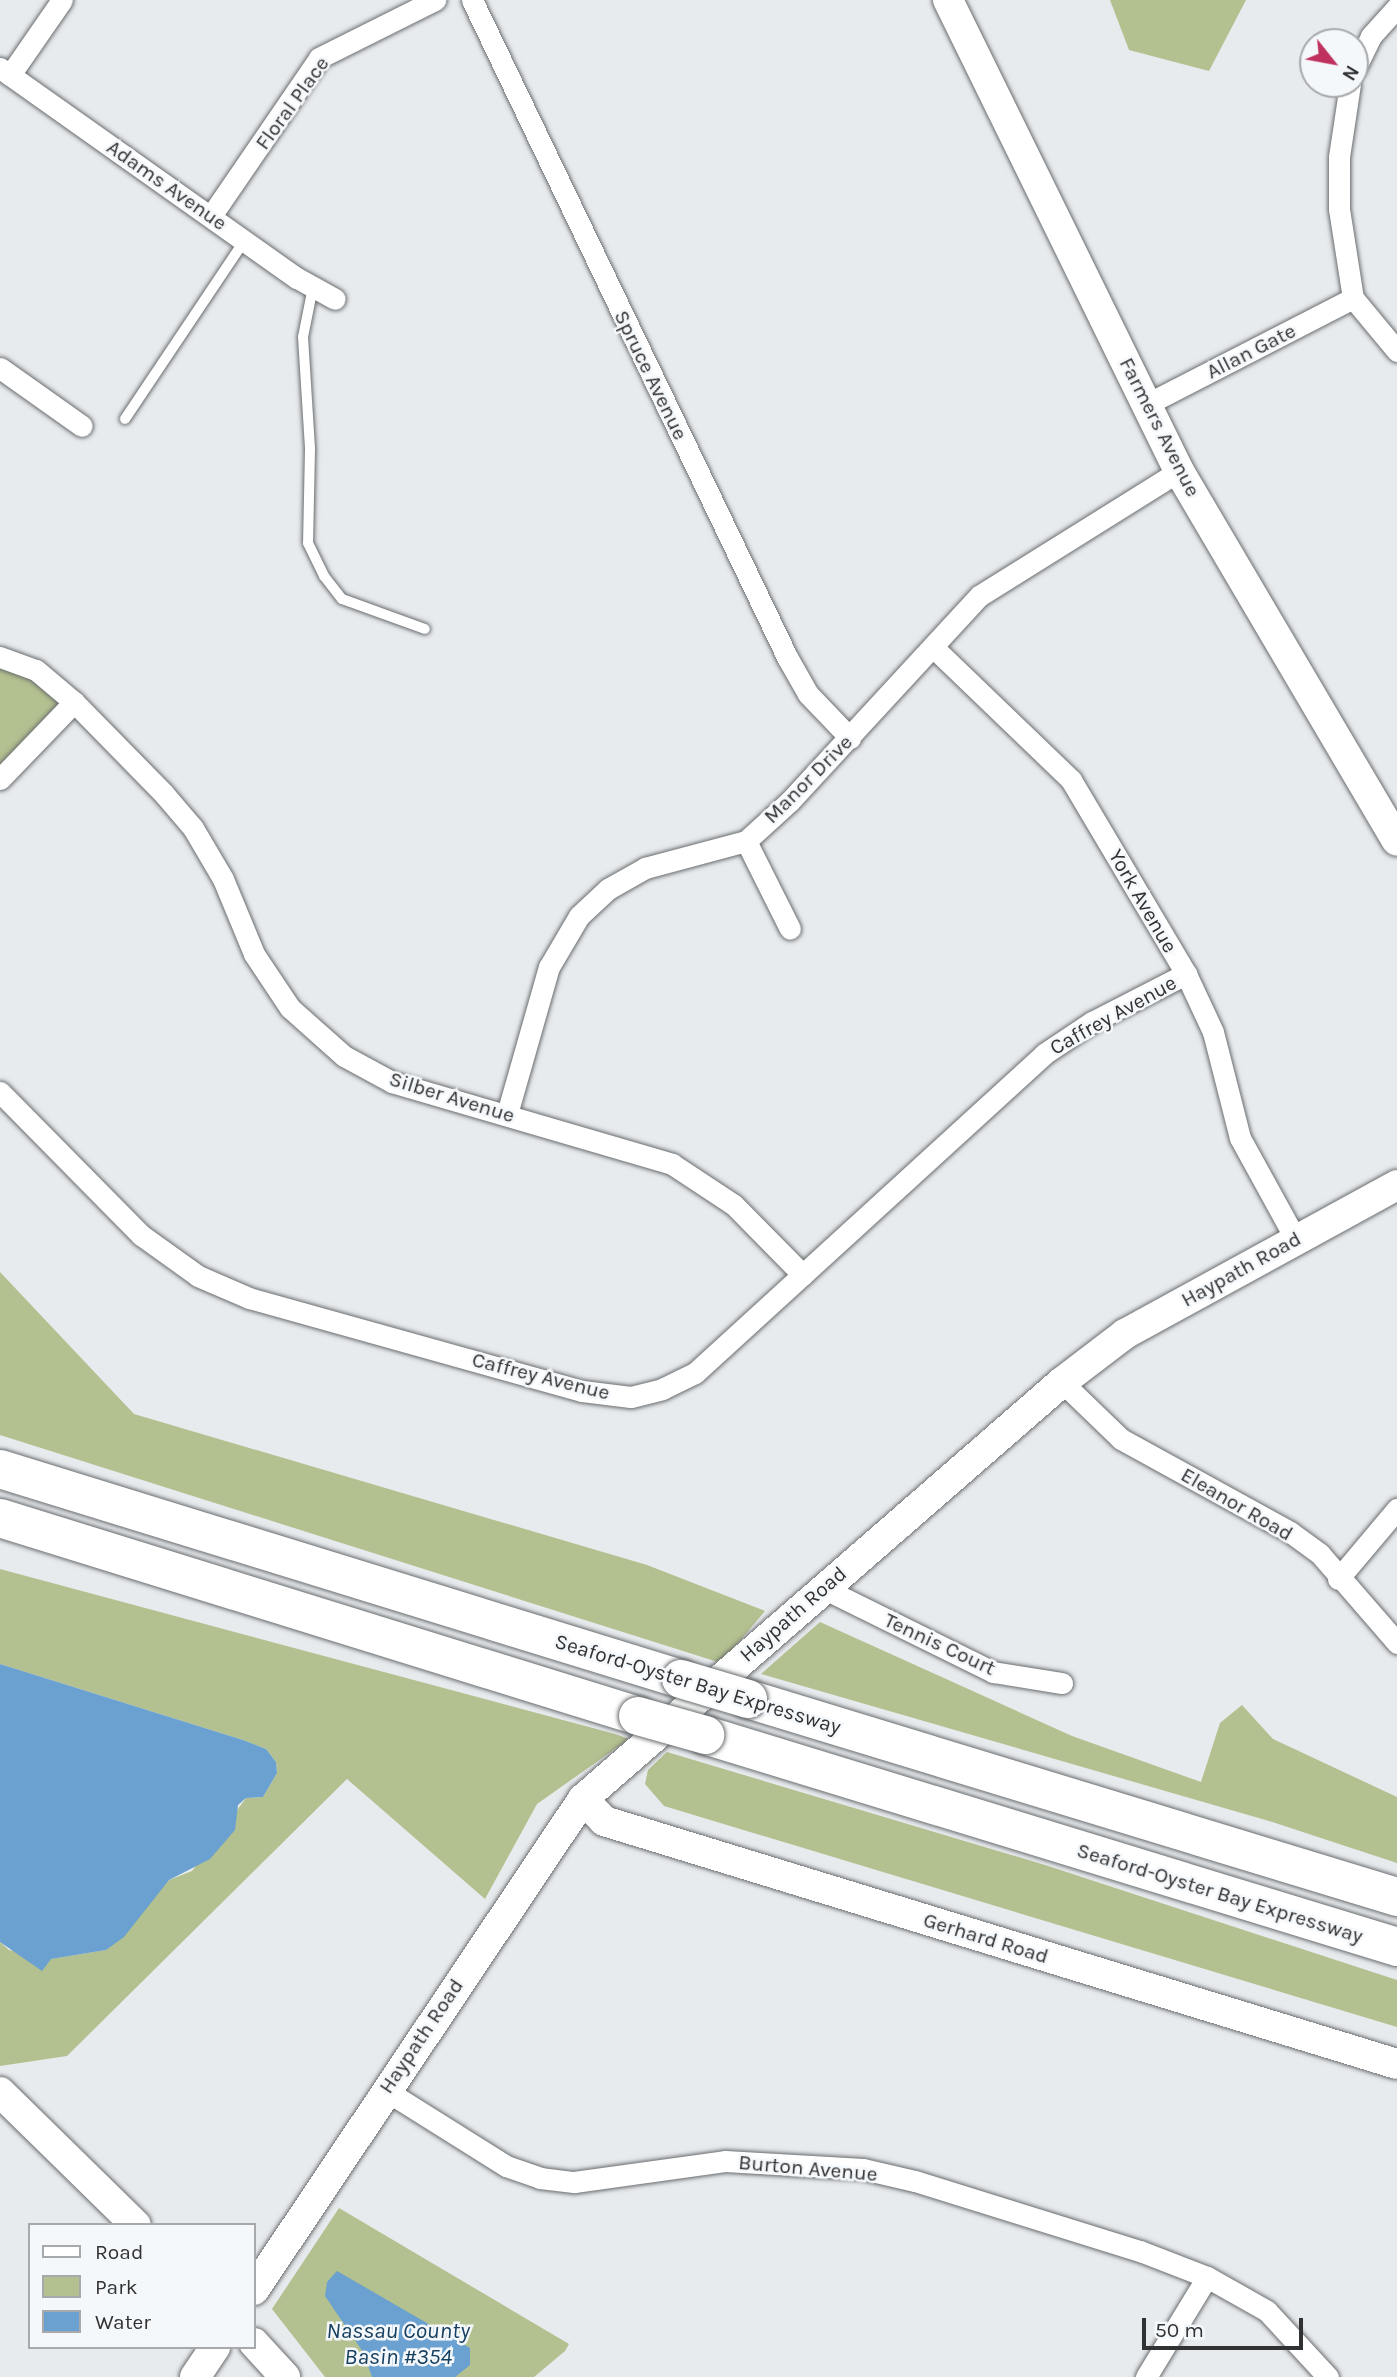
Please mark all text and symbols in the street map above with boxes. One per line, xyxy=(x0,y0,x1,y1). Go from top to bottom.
north arrow xyxy=(1299,28,1369,98)
street label: Floral Place xyxy=(250,51,334,155)
text: N xyxy=(1337,61,1363,84)
street label: Adams Avenue xyxy=(102,134,232,236)
street label: Spruce Avenue xyxy=(609,306,693,444)
street label: Allan Gate xyxy=(1202,318,1300,384)
street label: Farmers Avenue xyxy=(1114,353,1206,501)
street label: Manor Drive xyxy=(758,729,858,829)
street label: York Avenue xyxy=(1103,845,1183,957)
street label: Caffrey Avenue xyxy=(1045,970,1181,1060)
street label: Silber Avenue xyxy=(386,1066,518,1128)
street label: Haypath Road xyxy=(1177,1226,1305,1312)
street label: Caffrey Avenue xyxy=(470,1347,612,1405)
street label: Eleanor Road xyxy=(1177,1462,1297,1546)
street label: Haypath Road xyxy=(735,1561,851,1667)
street label: Tennis Court xyxy=(880,1607,1000,1681)
street label: Seaford-Oyster Bay Expressway xyxy=(552,1628,844,1740)
street label: Seaford-Oyster Bay Expressway xyxy=(1074,1837,1366,1949)
street label: Gerhard Road xyxy=(920,1907,1052,1969)
street label: Haypath Road xyxy=(373,1974,469,2098)
street label: Burton Avenue xyxy=(737,2149,879,2187)
legend xyxy=(28,2223,256,2349)
text: Road xyxy=(95,2240,143,2264)
text: Park xyxy=(95,2275,138,2299)
scale bar xyxy=(1145,2304,1306,2348)
text: Water xyxy=(95,2310,151,2334)
water label: Nassau County Basin #354 xyxy=(326,2317,470,2371)
text: 50 m xyxy=(1155,2318,1204,2342)

